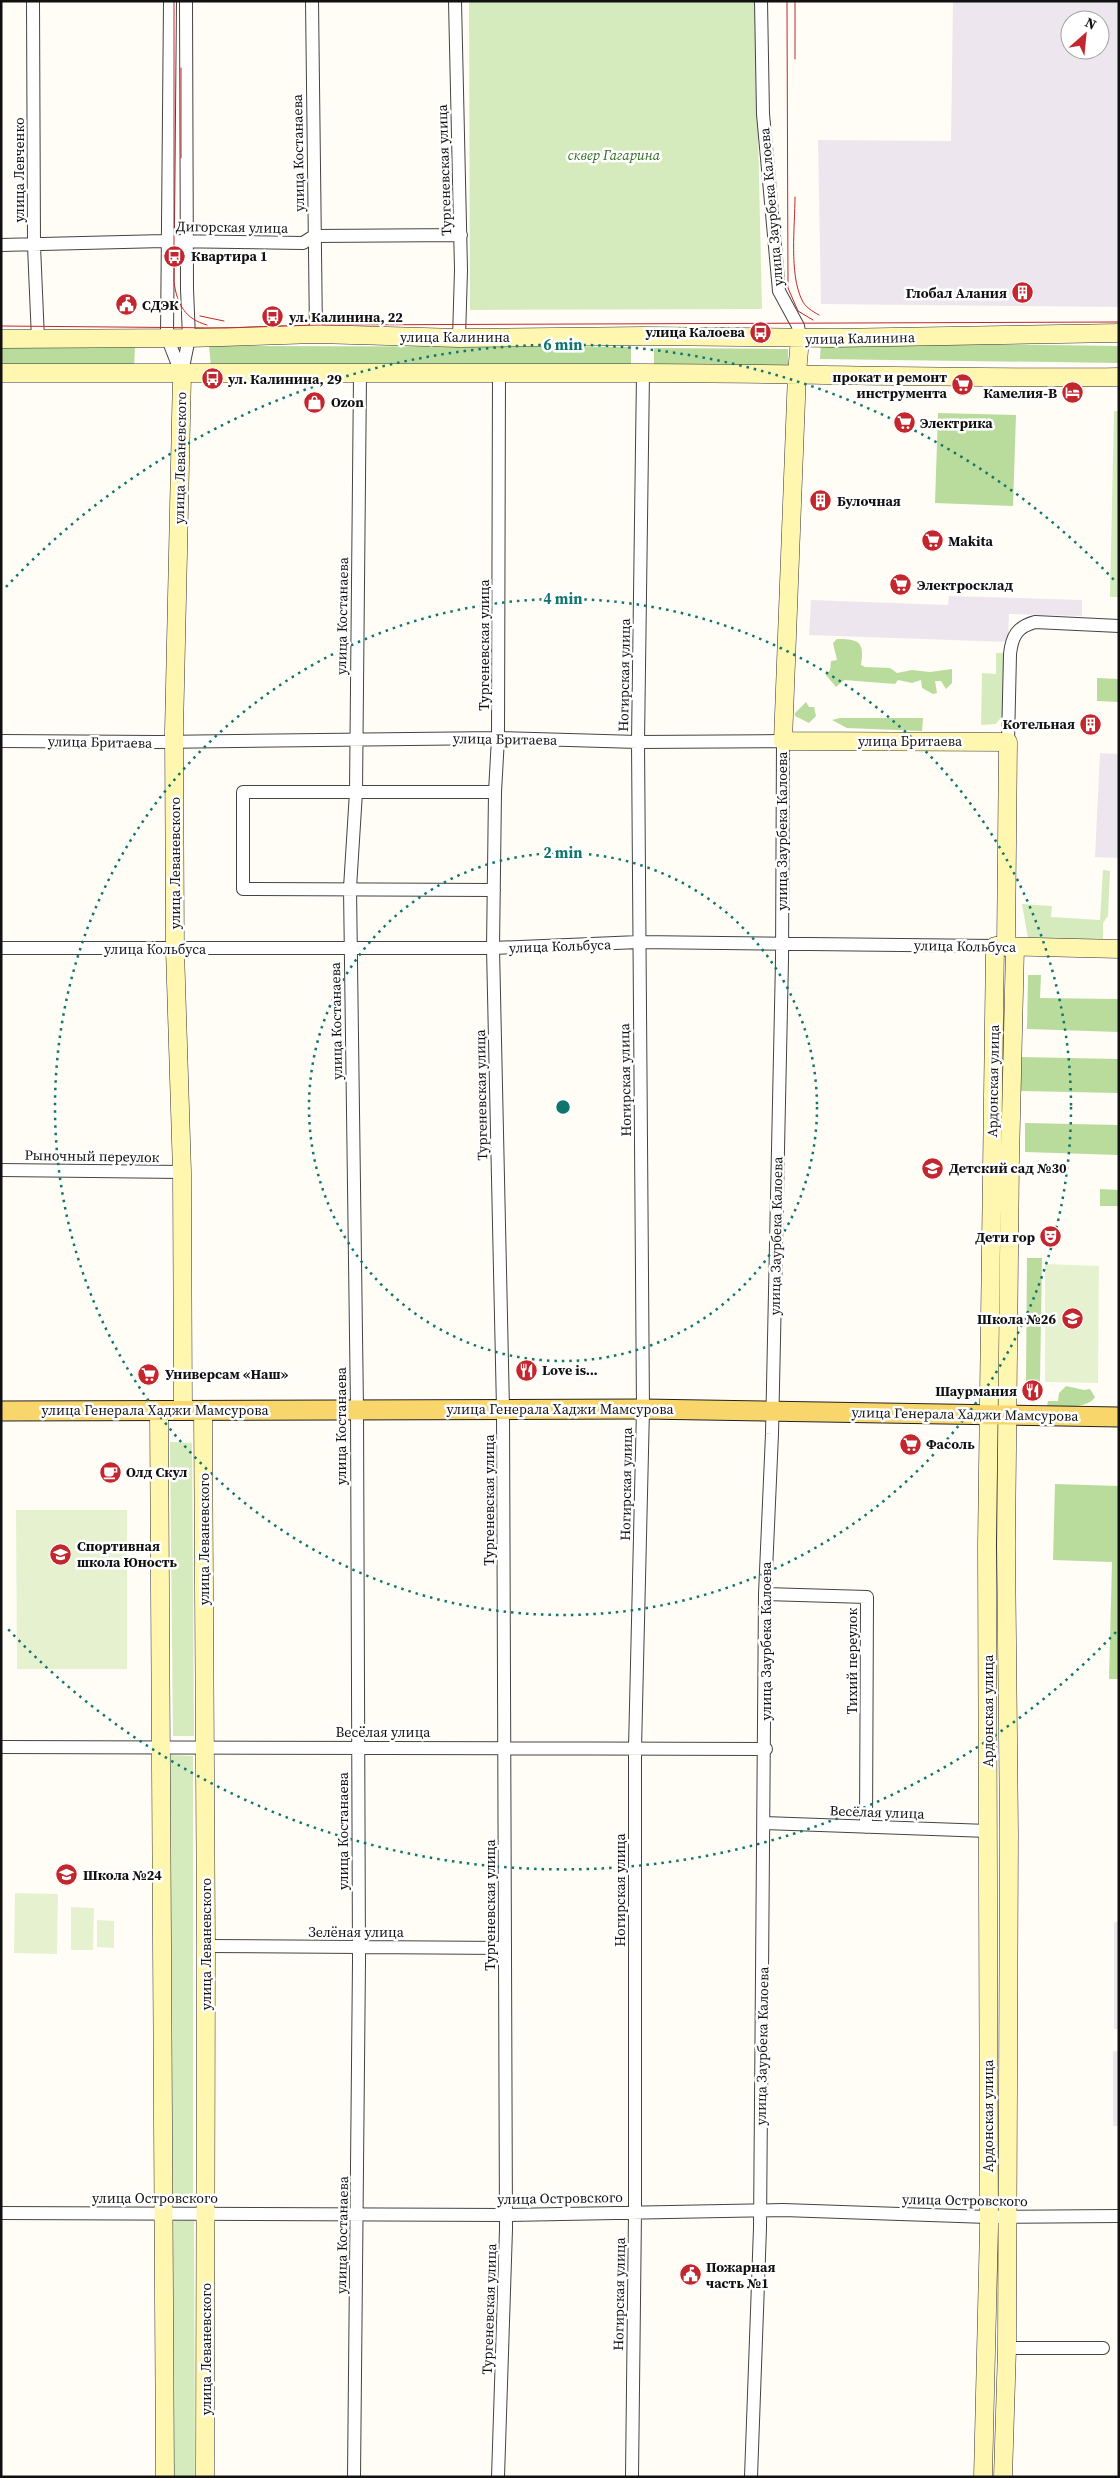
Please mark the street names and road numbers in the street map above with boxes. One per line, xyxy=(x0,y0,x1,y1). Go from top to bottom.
street label: улица Костанаева xyxy=(287,93,309,212)
street label: Тургеневская улица xyxy=(432,103,456,236)
street label: улица Левченко xyxy=(9,117,29,223)
street label: улица Заурбека Калоева xyxy=(754,126,788,287)
street label: Дигорская улица xyxy=(176,216,289,238)
street label: улица Калинина xyxy=(400,327,511,347)
street label: улица Калинина xyxy=(805,327,916,349)
street label: улица Леваневского xyxy=(169,391,191,524)
street label: улица Костанаева xyxy=(331,556,353,675)
street label: Тургеневская улица xyxy=(474,578,494,711)
street label: Ногирская улица xyxy=(613,617,635,732)
street label: улица Бритаева xyxy=(453,728,558,750)
street label: улица Бритаева xyxy=(48,731,153,753)
street label: улица Бритаева xyxy=(858,731,963,751)
street label: улица Заурбека Калоева xyxy=(772,751,792,910)
street label: улица Леваневского xyxy=(165,796,185,929)
street label: улица Кольбуса xyxy=(509,934,612,958)
street label: улица Кольбуса xyxy=(914,935,1017,957)
street label: улица Кольбуса xyxy=(104,939,207,959)
street label: улица Костанаева xyxy=(325,961,347,1080)
street label: Ногирская улица xyxy=(614,1022,636,1137)
street label: Ардонская улица xyxy=(982,1024,1004,1138)
street label: Тургеневская улица xyxy=(470,1028,492,1161)
street label: Рыночный переулок xyxy=(24,1145,160,1167)
street label: улица Заурбека Калоева xyxy=(765,1156,787,1316)
street label: улица Костанаева xyxy=(331,1366,351,1485)
street label: улица Генерала Хаджи Мамсурова xyxy=(446,1399,674,1419)
street label: улица Генерала Хаджи Мамсурова xyxy=(41,1400,269,1420)
street label: улица Генерала Хаджи Мамсурова xyxy=(851,1402,1080,1426)
street label: Ногирская улица xyxy=(615,1426,637,1541)
street label: Тургеневская улица xyxy=(479,1433,499,1566)
street label: улица Леваневского xyxy=(194,1472,214,1605)
street label: улица Заурбека Калоева xyxy=(756,1561,776,1720)
street label: Тихий переулок xyxy=(842,1608,862,1714)
street label: Ардонская улица xyxy=(978,1654,998,1767)
street label: Весёлая улица xyxy=(336,1722,431,1742)
street label: улица Костанаева xyxy=(333,1771,353,1890)
street label: Весёлая улица xyxy=(829,1800,926,1824)
street label: Ногирская улица xyxy=(610,1832,630,1947)
street label: Тургеневская улица xyxy=(480,1838,500,1971)
street label: улица Леваневского xyxy=(196,1877,216,2010)
street label: Зелёная улица xyxy=(308,1922,405,1942)
street label: улица Заурбека Калоева xyxy=(751,1966,773,2126)
street label: Ардонская улица xyxy=(978,2059,998,2172)
street label: улица Костанаева xyxy=(331,2175,353,2294)
street label: улица Островского xyxy=(497,2187,623,2209)
street label: улица Островского xyxy=(92,2188,218,2208)
street label: улица Островского xyxy=(902,2189,1028,2211)
street label: Ногирская улица xyxy=(608,2236,630,2351)
street label: Тургеневская улица xyxy=(477,2242,501,2375)
street label: улица Леваневского xyxy=(196,2282,216,2415)

